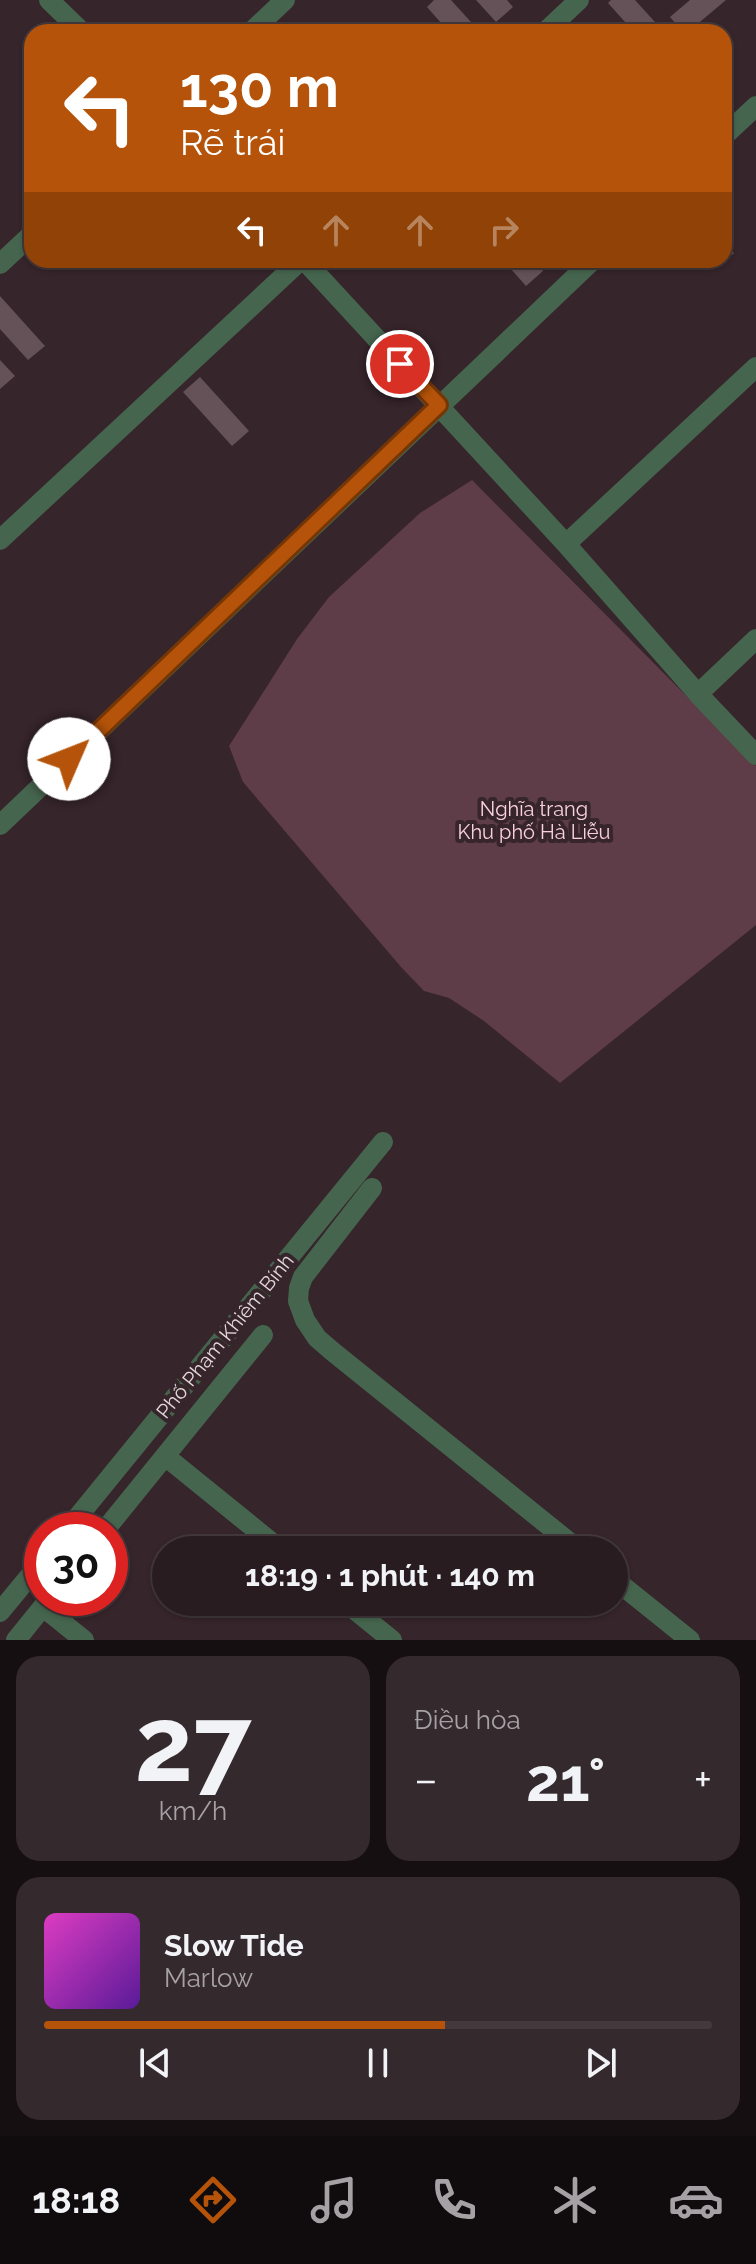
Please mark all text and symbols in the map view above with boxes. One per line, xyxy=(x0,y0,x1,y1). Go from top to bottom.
text: 130 m xyxy=(180,54,339,120)
icon: left xyxy=(48,56,152,160)
text: Rẽ trái xyxy=(180,121,285,163)
icon: left xyxy=(230,208,274,252)
icon: ahead xyxy=(314,208,358,252)
icon: ahead xyxy=(398,208,442,252)
icon: right xyxy=(482,208,526,252)
pin xyxy=(366,330,434,398)
icon: arrive xyxy=(378,342,422,386)
position arrow xyxy=(27,717,111,801)
park label: Nghĩa trang Khu phố Hà Liễu xyxy=(458,797,610,844)
street label: Phố Phạm Khiêm Bính xyxy=(151,1249,299,1423)
speed limit sign: 30 xyxy=(24,1512,128,1616)
text: 18:19 · 1 phút · 140 m xyxy=(245,1558,535,1593)
text: 27 xyxy=(134,1683,252,1805)
text: Điều hòa xyxy=(414,1705,521,1735)
text: 21° xyxy=(526,1745,605,1815)
text: − xyxy=(414,1754,438,1805)
text: + xyxy=(694,1754,712,1805)
text: km/h xyxy=(159,1796,227,1826)
text: Slow Tide xyxy=(164,1928,304,1963)
text: Marlow xyxy=(164,1963,253,1993)
icon: previous xyxy=(133,2041,177,2085)
icon: pause xyxy=(356,2041,400,2085)
icon: next xyxy=(579,2041,623,2085)
icon: directions xyxy=(185,2172,241,2228)
icon: music xyxy=(306,2172,362,2228)
icon: phone xyxy=(426,2172,482,2228)
icon: climate xyxy=(547,2172,603,2228)
icon: car xyxy=(668,2172,724,2228)
text: 18:18 xyxy=(32,2179,120,2221)

